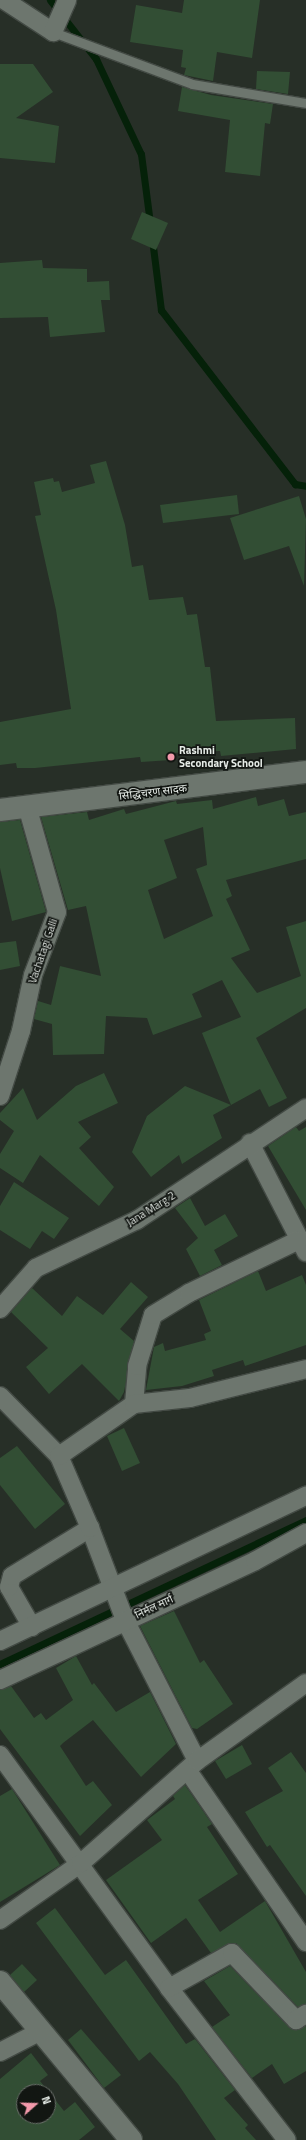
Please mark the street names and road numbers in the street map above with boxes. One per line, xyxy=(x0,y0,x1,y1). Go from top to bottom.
street label: सिद्धिचरण सादक xyxy=(118,781,188,803)
street label: Vachatagi Galli xyxy=(26,917,60,985)
street label: Jana Marg 2 xyxy=(124,1189,178,1229)
street label: निर्मल मार्ग xyxy=(133,1592,175,1622)

